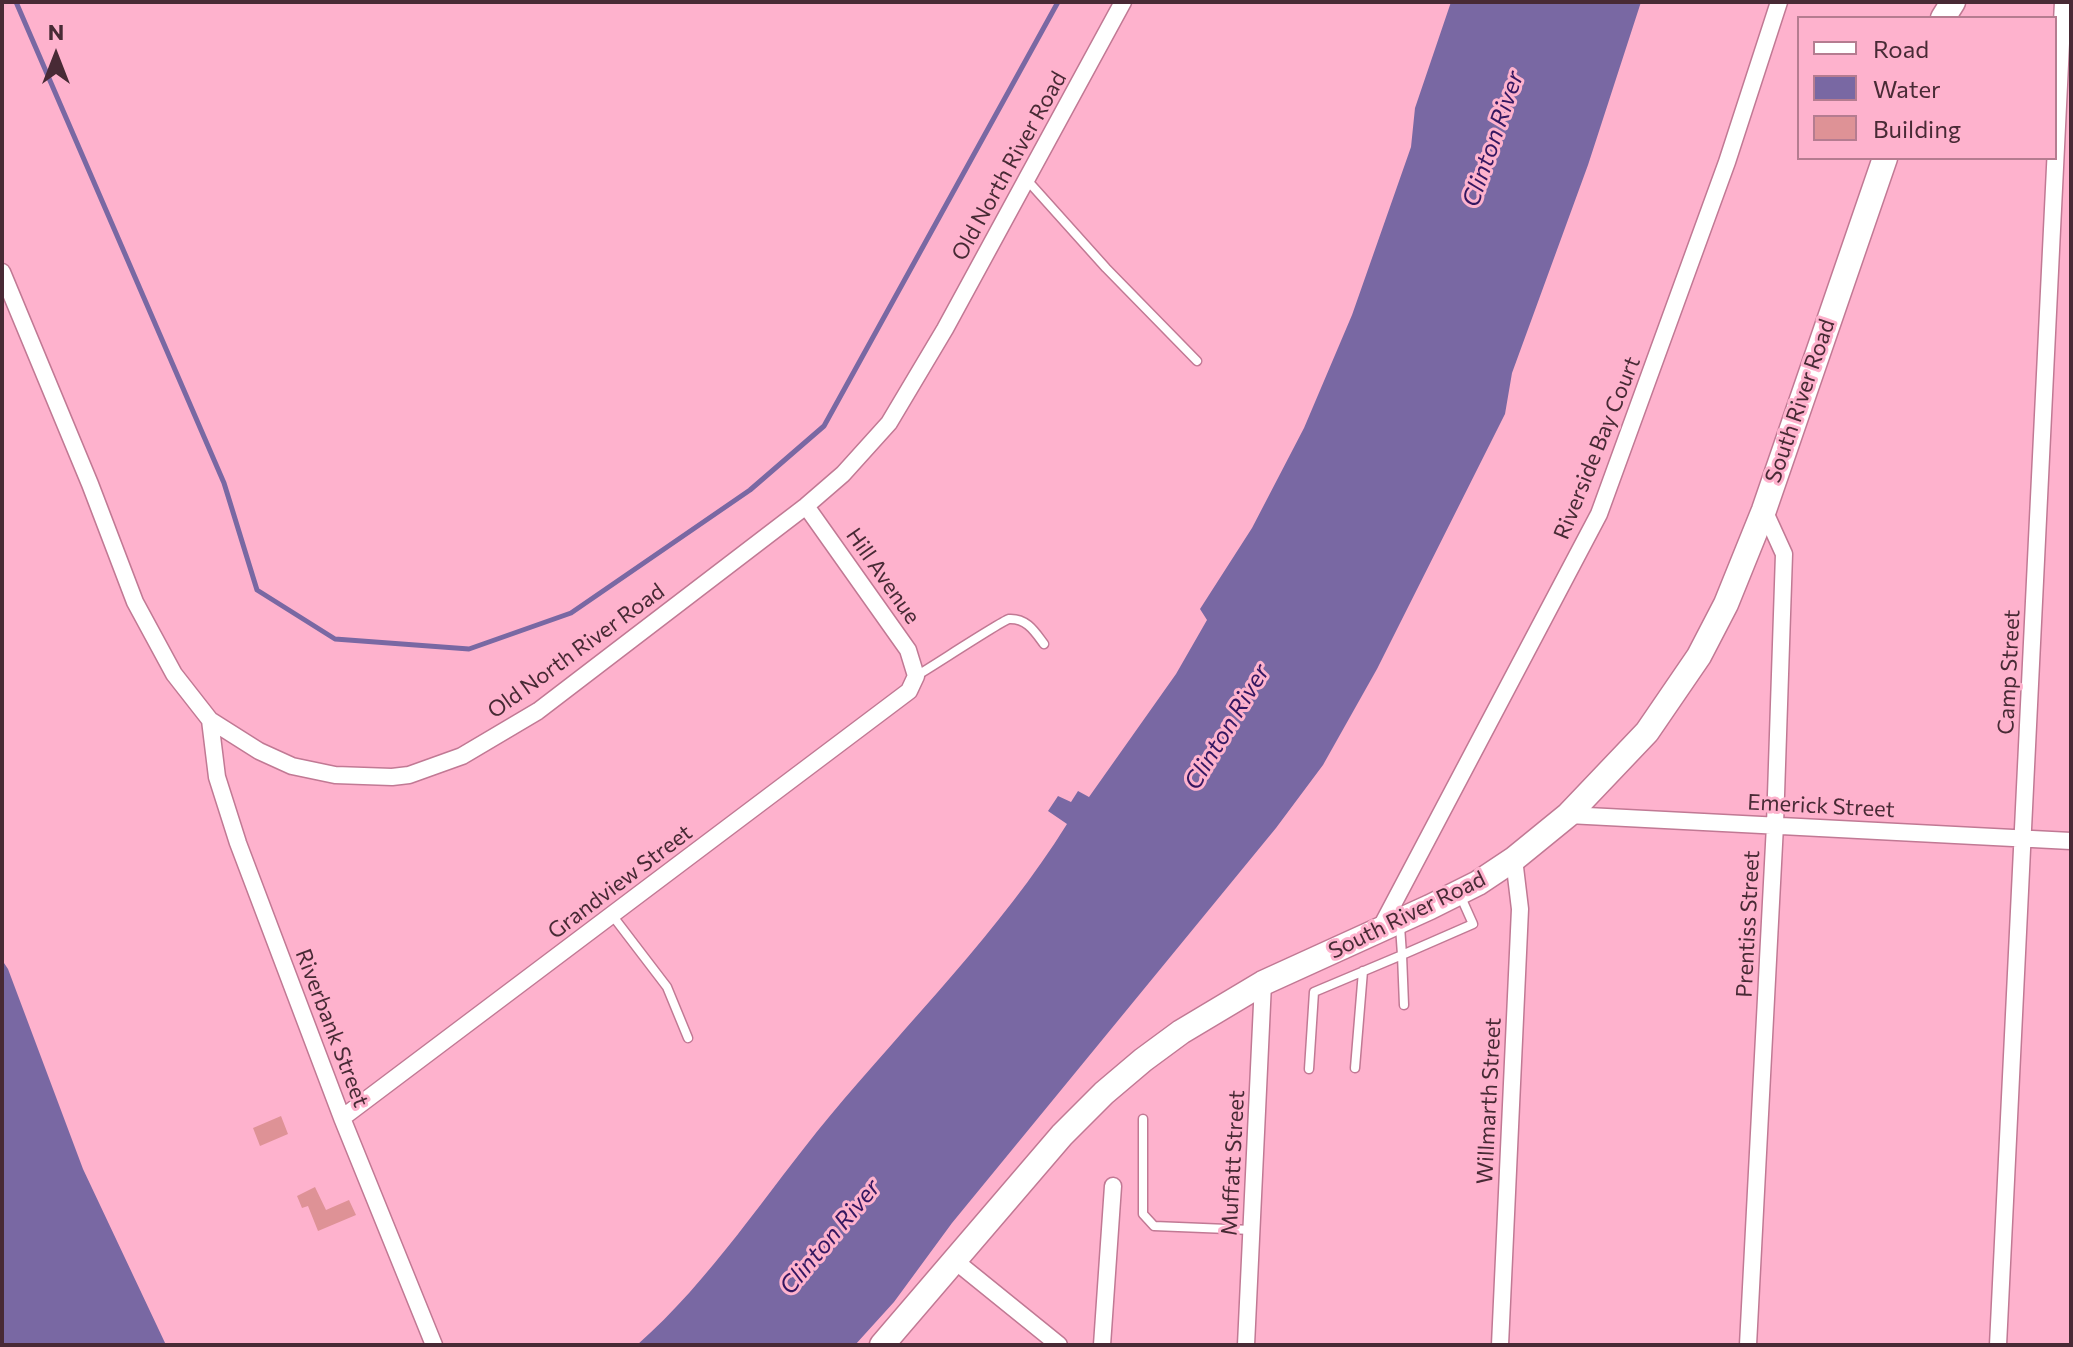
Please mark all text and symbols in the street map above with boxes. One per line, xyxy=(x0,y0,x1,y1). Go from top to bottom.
north arrow xyxy=(16,16,96,96)
legend xyxy=(1797,16,2057,160)
text: N xyxy=(48,18,64,45)
text: Road xyxy=(1873,34,1929,63)
street label: Old North River Road xyxy=(946,67,1072,265)
water label: Clinton River xyxy=(1456,67,1530,211)
text: Water xyxy=(1873,74,1941,103)
text: Building xyxy=(1873,114,1961,143)
street label: South River Road xyxy=(1760,316,1840,486)
street label: Riverside Bay Court xyxy=(1548,353,1646,543)
street label: Hill Avenue xyxy=(840,523,926,629)
street label: Old North River Road xyxy=(482,578,670,724)
street label: Camp Street xyxy=(1993,609,2025,735)
water label: Clinton River xyxy=(1178,659,1276,795)
street label: Emerick Street xyxy=(1747,789,1895,823)
street label: Grandview Street xyxy=(543,819,697,945)
street label: Prentiss Street xyxy=(1731,850,1765,998)
street label: South River Road xyxy=(1324,866,1490,964)
street label: Riverbank Street xyxy=(290,945,374,1111)
street label: Willmarth Street xyxy=(1471,1017,1507,1185)
street label: Muffatt Street xyxy=(1216,1089,1250,1237)
water label: Clinton River xyxy=(774,1174,886,1300)

